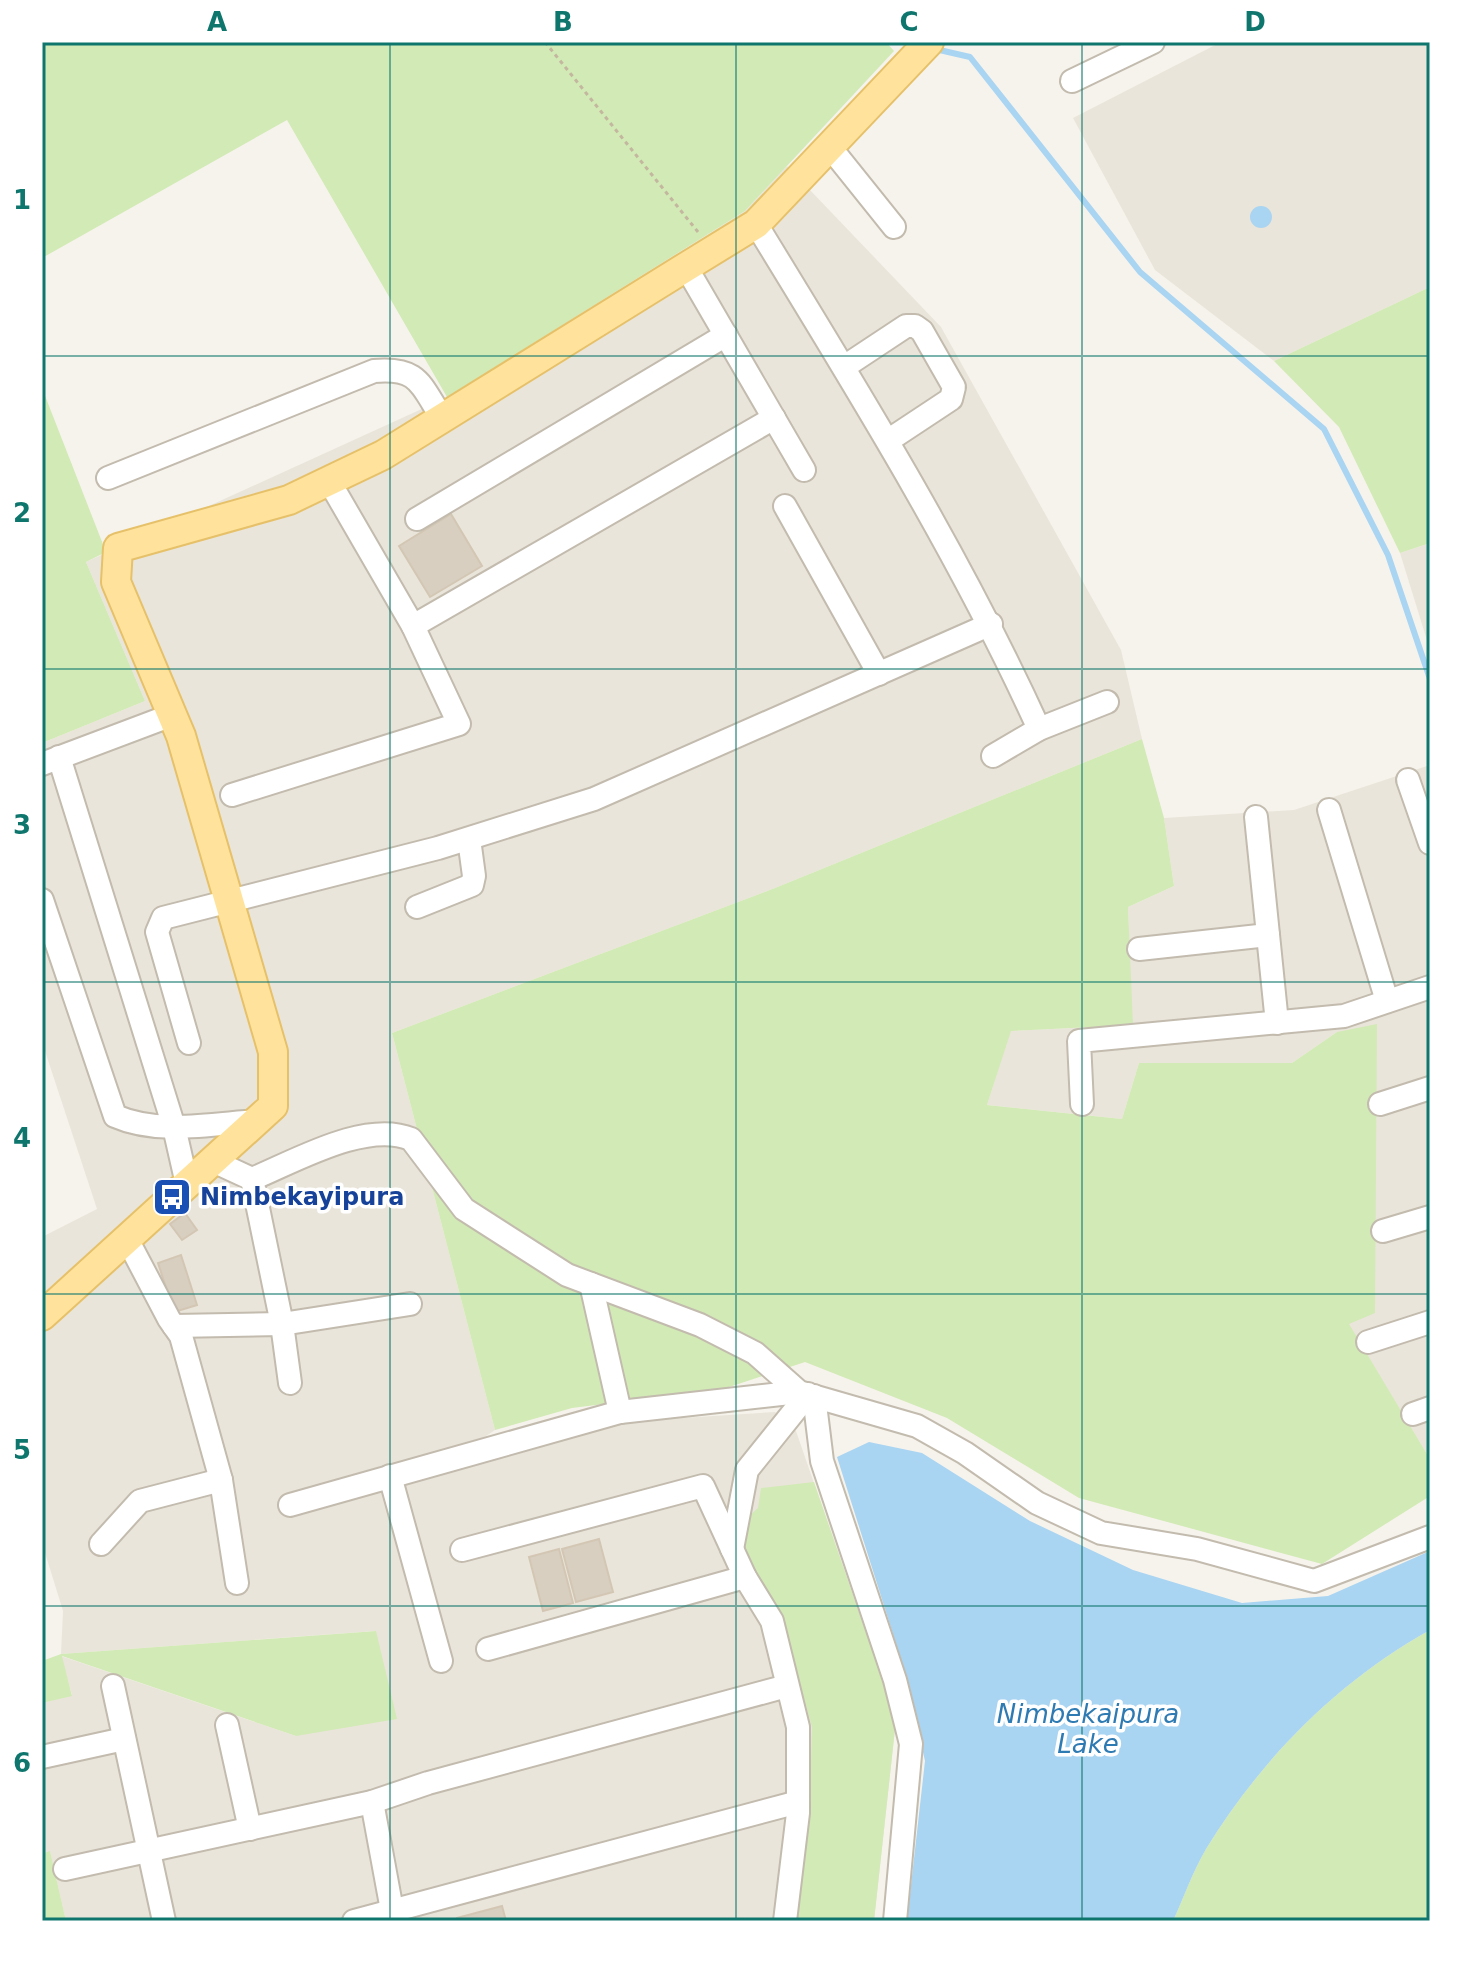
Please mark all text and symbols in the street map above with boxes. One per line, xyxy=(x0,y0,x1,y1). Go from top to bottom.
text: A xyxy=(207,7,227,37)
text: B xyxy=(553,7,573,37)
text: C xyxy=(899,7,919,37)
text: D xyxy=(1244,7,1266,37)
text: 1 xyxy=(13,185,31,215)
text: 2 xyxy=(13,498,31,528)
text: 3 xyxy=(13,810,31,840)
text: 4 xyxy=(13,1123,31,1153)
bus stop icon: Nimbekayipura xyxy=(151,1176,193,1218)
place label: Nimbekayipura xyxy=(200,1183,404,1211)
text: 5 xyxy=(13,1435,31,1465)
water label: Nimbekaipura Lake xyxy=(997,1699,1179,1759)
text: 6 xyxy=(13,1748,31,1778)

